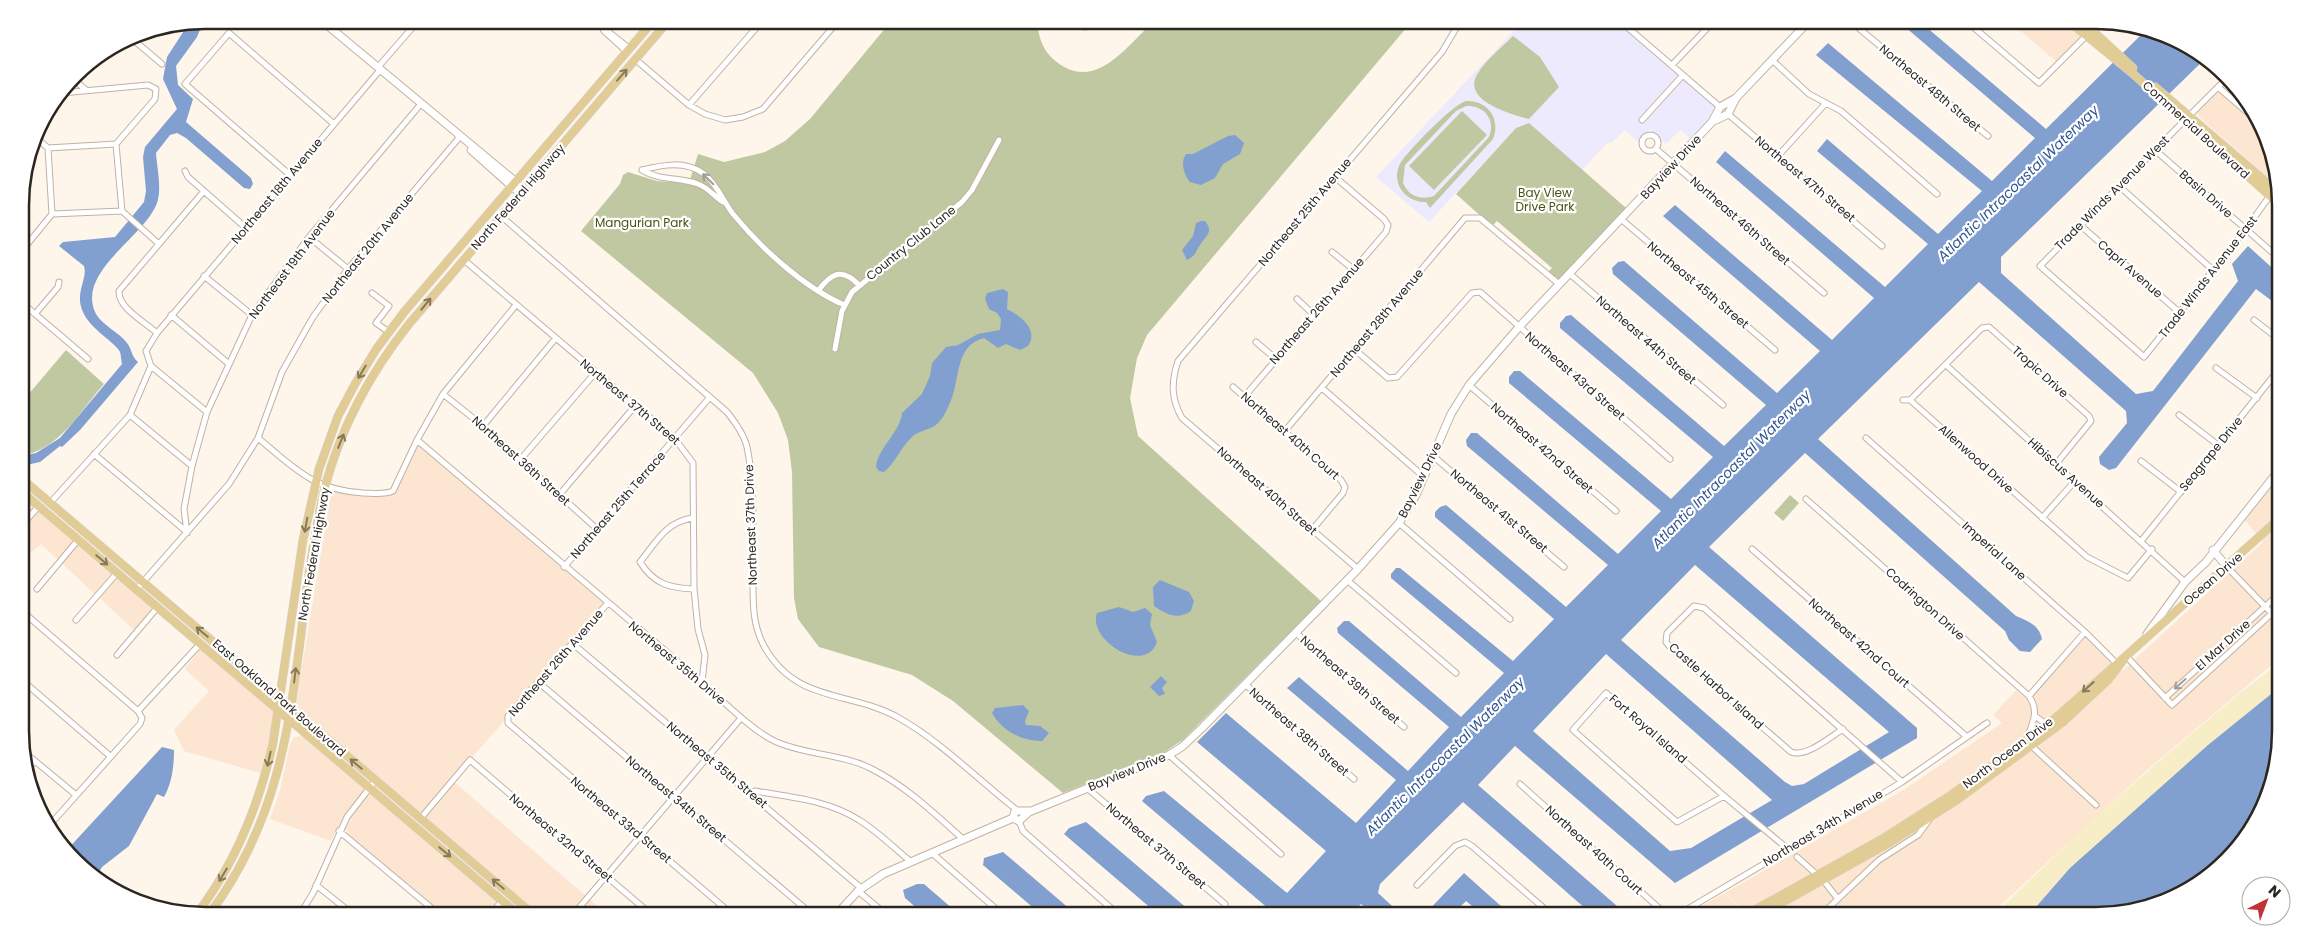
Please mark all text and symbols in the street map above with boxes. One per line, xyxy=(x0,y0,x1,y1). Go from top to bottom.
street label: Northeast 48th Street xyxy=(1876,40,1985,135)
one-way arrow xyxy=(616,69,627,82)
street label: Commercial Boulevard xyxy=(2139,77,2254,182)
water label: Atlantic Intracoastal Waterway xyxy=(1932,100,2104,266)
street label: Bayview Drive xyxy=(1636,131,1705,203)
street label: Northeast 47th Street xyxy=(1751,131,1859,226)
street label: Trade Winds Avenue West xyxy=(2051,132,2173,254)
street label: Northeast 18th Avenue xyxy=(227,134,326,247)
street label: North Federal Highway xyxy=(467,140,569,253)
street label: Northeast 25th Avenue xyxy=(1254,154,1355,270)
street label: Basin Drive xyxy=(2176,166,2237,222)
street label: Northeast 46th Street xyxy=(1687,172,1794,269)
one-way arrow xyxy=(702,173,714,185)
park label: Bay View Drive Park xyxy=(1515,184,1575,215)
street label: Northeast 20th Avenue xyxy=(318,189,417,306)
street label: Country Club Lane xyxy=(862,201,959,284)
street label: Northeast 19th Avenue xyxy=(245,205,339,322)
street label: Trade Winds Avenue East xyxy=(2154,212,2261,341)
park label: Mangurian Park xyxy=(595,214,690,231)
street label: Capri Avenue xyxy=(2094,236,2167,302)
street label: Northeast 45th Street xyxy=(1644,237,1753,332)
street label: Northeast 26th Avenue xyxy=(1265,253,1368,368)
street label: Northeast 28th Avenue xyxy=(1326,265,1427,381)
street label: Northeast 44th Street xyxy=(1593,291,1700,388)
one-way arrow xyxy=(421,297,432,310)
street label: Northeast 43rd Street xyxy=(1522,327,1629,424)
street label: Tropic Drive xyxy=(2009,342,2072,401)
street label: Northeast 37th Street xyxy=(577,355,684,449)
one-way arrow xyxy=(357,365,367,379)
water label: Atlantic Intracoastal Waterway xyxy=(1646,384,1816,554)
street label: Northeast 40th Court xyxy=(1237,388,1343,483)
street label: Northeast 42nd Street xyxy=(1487,398,1597,497)
street label: Northeast 36th Street xyxy=(468,412,574,509)
street label: Seagrape Drive xyxy=(2175,413,2246,495)
street label: Allenwood Drive xyxy=(1935,420,2018,497)
street label: Hibiscus Avenue xyxy=(2024,433,2108,512)
one-way arrow xyxy=(337,434,346,449)
street label: Bayview Drive xyxy=(1394,439,1445,521)
street label: Northeast 40th Street xyxy=(1214,442,1321,539)
street label: Northeast 25th Terrace xyxy=(566,447,669,562)
street label: Northeast 37th Drive xyxy=(740,464,761,586)
street label: Northeast 41st Street xyxy=(1447,465,1552,556)
street label: North Federal Highway xyxy=(293,486,334,622)
one-way arrow xyxy=(300,517,310,533)
street label: Imperial Lane xyxy=(1959,517,2030,584)
street label: Ocean Drive xyxy=(2179,548,2246,609)
one-way arrow xyxy=(96,555,109,566)
street label: Codrington Drive xyxy=(1882,563,1969,644)
street label: Northeast 42nd Court xyxy=(1805,594,1914,691)
street label: Northeast 26th Avenue xyxy=(504,605,607,720)
street label: El Mar Drive xyxy=(2192,615,2254,674)
street label: Northeast 35th Drive xyxy=(625,617,730,708)
one-way arrow xyxy=(196,627,209,638)
street label: Northeast 39th Street xyxy=(1297,632,1404,728)
street label: East Oakland Park Boulevard xyxy=(209,635,350,760)
street label: Castle Harbor Island xyxy=(1665,638,1767,733)
one-way arrow xyxy=(290,667,300,683)
water label: Atlantic Intracoastal Waterway xyxy=(1360,671,1530,841)
one-way arrow xyxy=(2174,678,2186,690)
one-way arrow xyxy=(2082,681,2095,693)
street label: Northeast 38th Street xyxy=(1246,684,1353,780)
street label: Fort Royal Island xyxy=(1606,690,1691,767)
street label: North Ocean Drive xyxy=(1959,713,2056,792)
street label: Northeast 35th Street xyxy=(663,717,771,812)
street label: Bayview Drive xyxy=(1085,748,1168,795)
one-way arrow xyxy=(264,750,273,766)
street label: Northeast 34th Street xyxy=(622,751,730,846)
one-way arrow xyxy=(350,759,363,770)
street label: Northeast 33rd Street xyxy=(567,772,675,867)
street label: Northeast 34th Avenue xyxy=(1760,785,1886,870)
street label: Northeast 32nd Street xyxy=(506,789,617,886)
street label: Northeast 37th Street xyxy=(1103,799,1210,893)
street label: Northeast 40th Court xyxy=(1542,801,1647,898)
one-way arrow xyxy=(438,846,451,858)
one-way arrow xyxy=(217,867,227,881)
north arrow xyxy=(2241,876,2291,926)
one-way arrow xyxy=(491,879,504,890)
text: N xyxy=(2264,880,2285,902)

